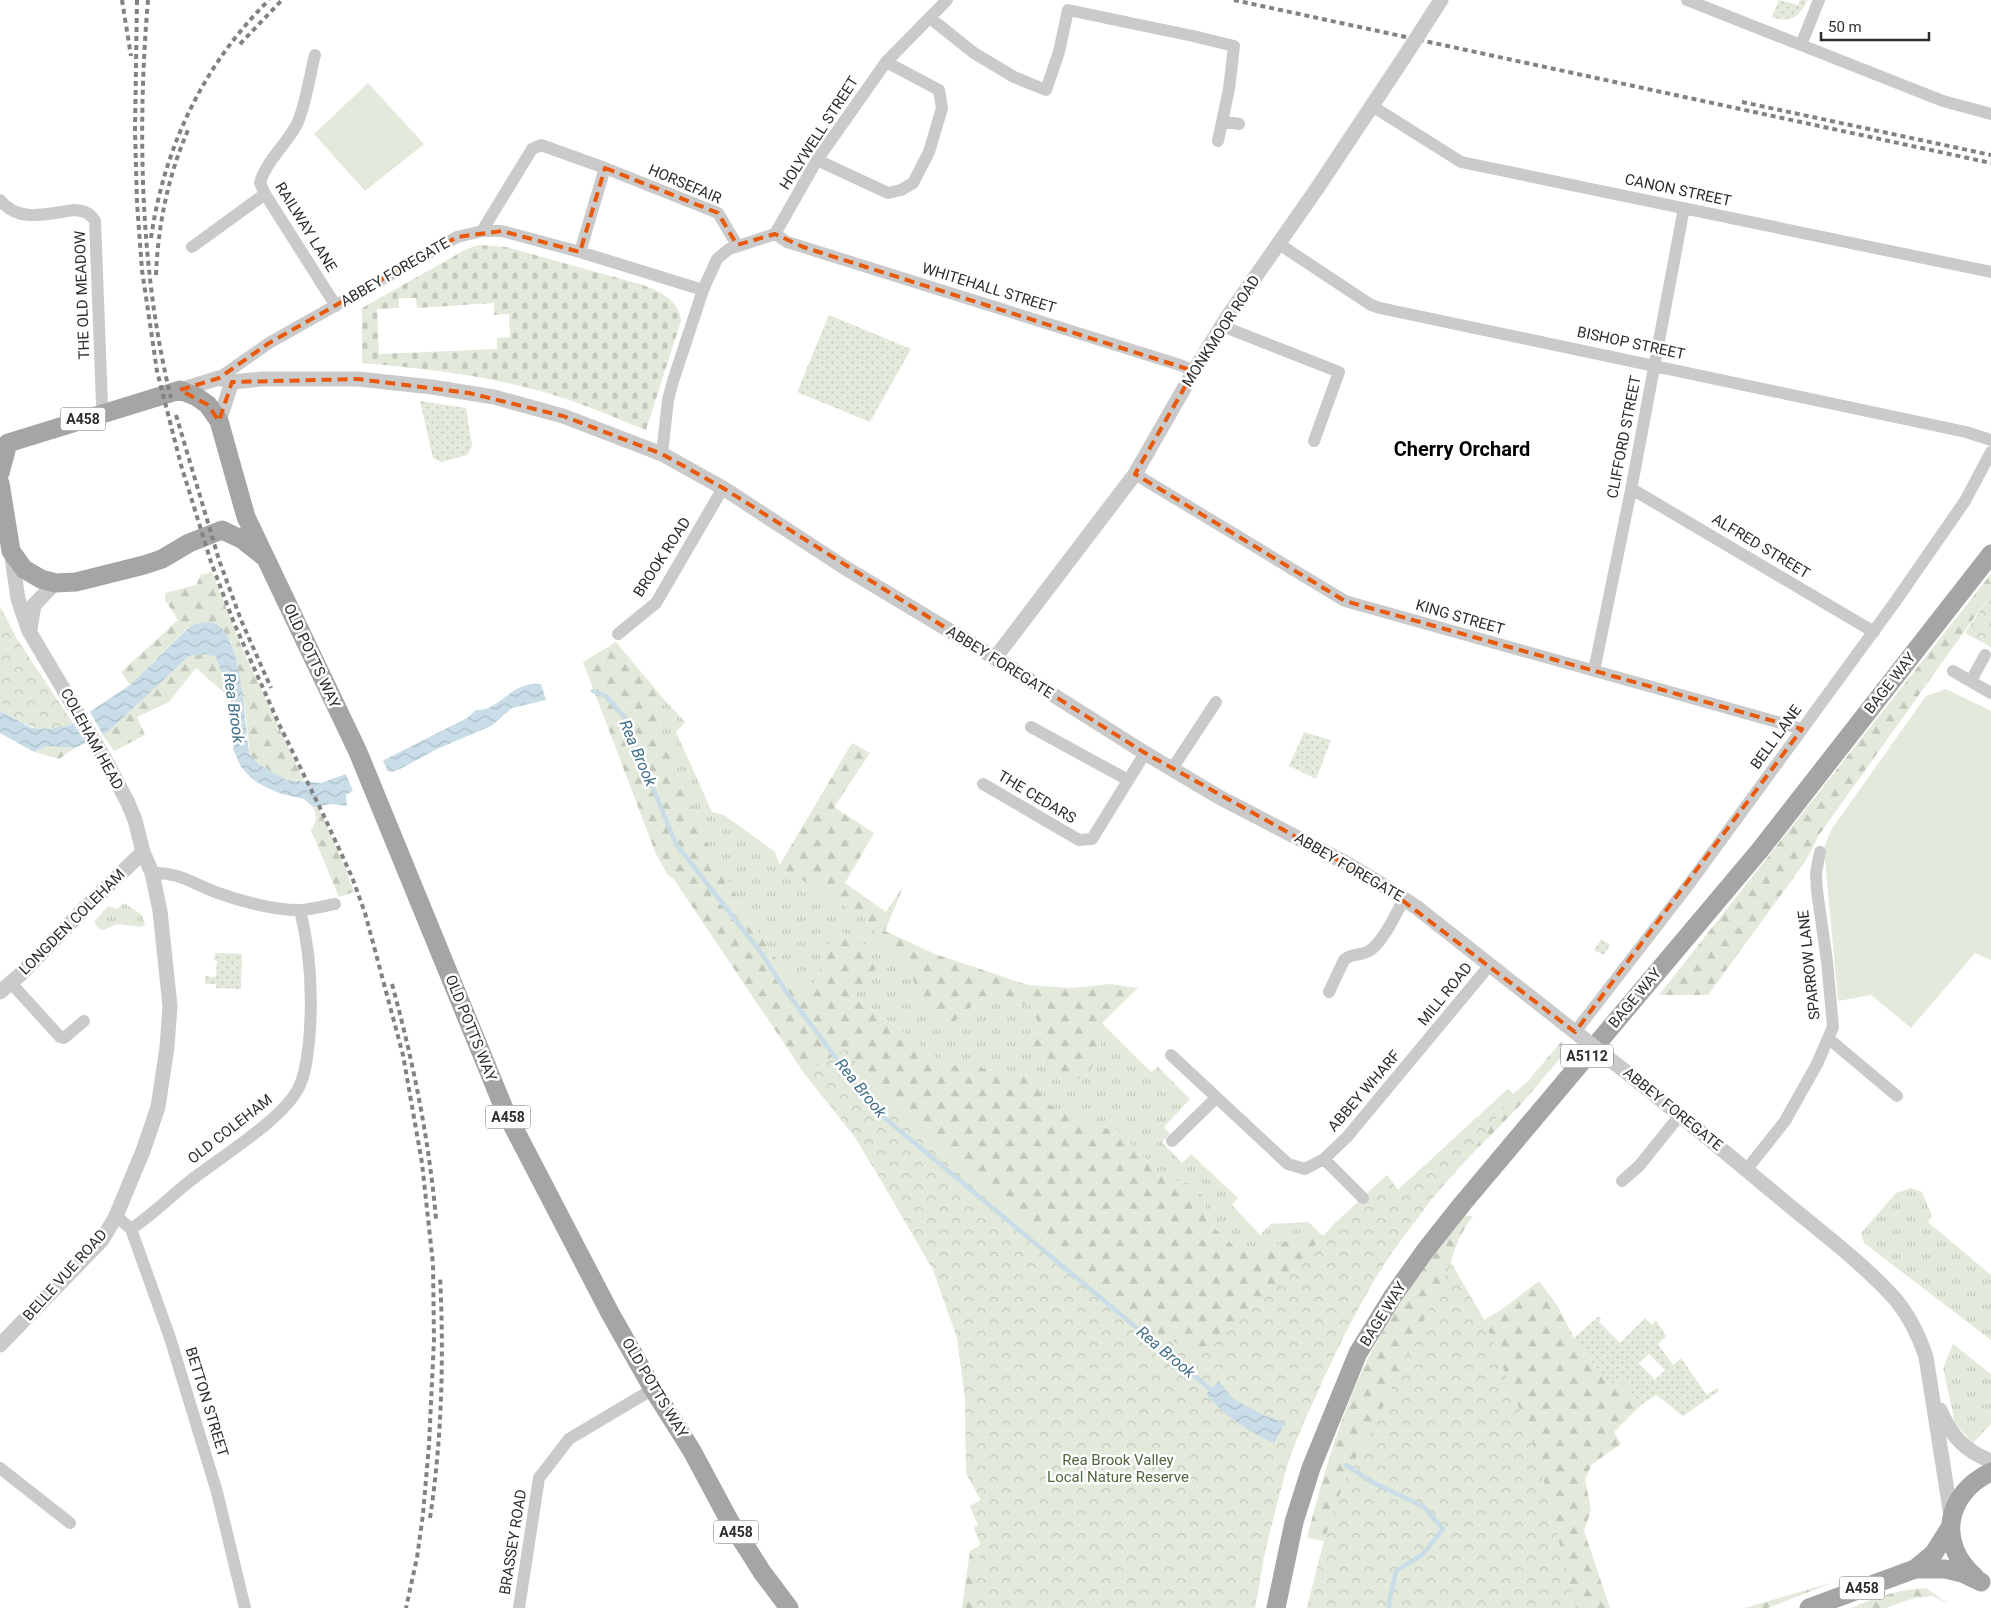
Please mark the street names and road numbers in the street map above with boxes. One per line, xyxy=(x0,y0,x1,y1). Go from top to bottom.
street label: HOLYWELL STREET xyxy=(776,73,862,193)
street label: HORSEFAIR xyxy=(646,161,724,207)
street label: CANON STREET xyxy=(1623,170,1733,210)
street label: RAILWAY LANE xyxy=(271,179,341,276)
street label: THE OLD MEADOW xyxy=(71,230,93,360)
street label: ABBEY FOREGATE xyxy=(337,233,453,310)
street label: WHITEHALL STREET xyxy=(920,259,1058,317)
street label: MONKMOOR ROAD xyxy=(1178,272,1264,390)
street label: BISHOP STREET xyxy=(1575,323,1687,363)
street label: CLIFFORD STREET xyxy=(1603,374,1645,500)
road number: A458 xyxy=(61,408,106,430)
street label: ALFRED STREET xyxy=(1709,510,1813,582)
street label: BROOK ROAD xyxy=(630,514,694,600)
street label: KING STREET xyxy=(1414,596,1506,638)
street label: OLD POTTS WAY xyxy=(280,601,344,711)
street label: ABBEY FOREGATE xyxy=(943,622,1057,702)
street label: BAGE WAY xyxy=(1861,649,1919,717)
street label: COLEHAM HEAD xyxy=(57,685,127,793)
street label: BELL LANE xyxy=(1747,701,1806,773)
street label: THE CEDARS xyxy=(995,767,1079,827)
street label: ABBEY FOREGATE xyxy=(1291,829,1407,906)
street label: LONGDEN COLEHAM xyxy=(15,865,129,979)
street label: SPARROW LANE xyxy=(1794,909,1824,1021)
street label: MILL ROAD xyxy=(1414,959,1476,1029)
street label: BAGE WAY xyxy=(1605,964,1665,1032)
street label: OLD POTTS WAY xyxy=(441,972,501,1084)
road number: A5112 xyxy=(1561,1044,1613,1068)
street label: ABBEY WHARF xyxy=(1324,1047,1404,1135)
street label: ABBEY FOREGATE xyxy=(1620,1063,1727,1155)
street label: OLD COLEHAM xyxy=(184,1090,276,1168)
road number: A458 xyxy=(486,1106,530,1128)
street label: BELLE VUE ROAD xyxy=(19,1226,111,1324)
street label: BAGE WAY xyxy=(1356,1278,1410,1350)
street label: OLD POTTS WAY xyxy=(618,1335,692,1441)
street label: BETTON STREET xyxy=(182,1345,232,1459)
street label: BRASSEY ROAD xyxy=(496,1488,530,1596)
road number: A458 xyxy=(714,1520,758,1544)
road number: A458 xyxy=(1840,1576,1884,1600)

